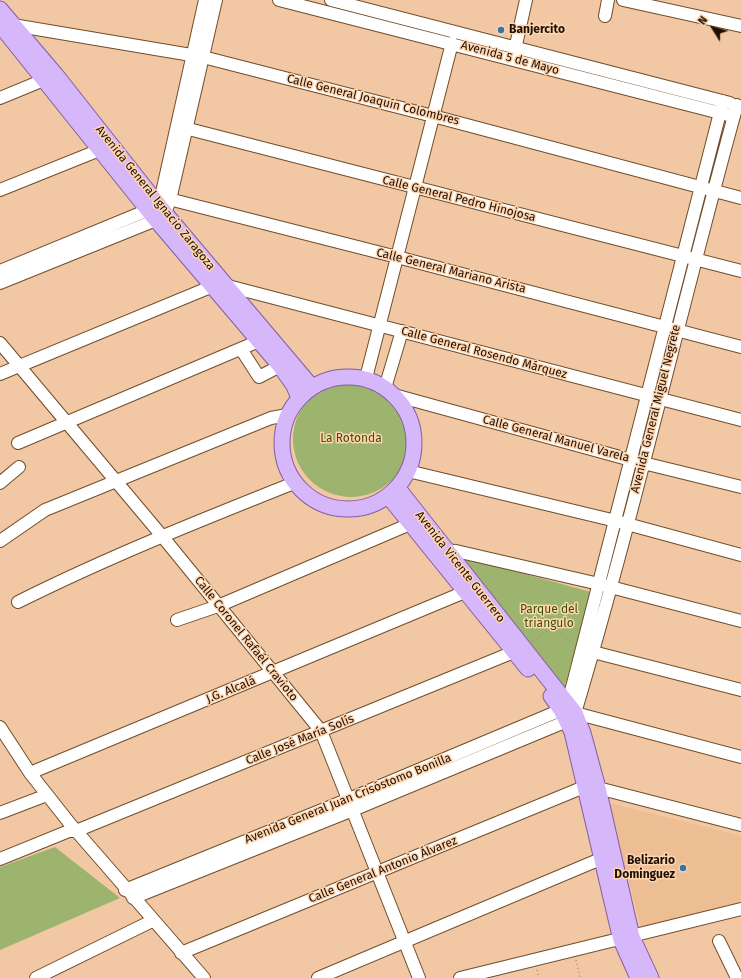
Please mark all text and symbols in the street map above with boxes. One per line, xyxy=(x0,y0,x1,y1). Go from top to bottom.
north arrow xyxy=(693,8,733,48)
text: N xyxy=(696,14,710,27)
place label: Banjercito xyxy=(509,23,565,37)
marker: Banjercito xyxy=(496,25,506,35)
street label: Avenida 5 de Mayo xyxy=(459,38,561,78)
street label: Calle General Joaquín Colombres xyxy=(285,72,461,128)
street label: Avenida General Ignacio Zaragoza xyxy=(92,123,218,273)
street label: Calle General Pedro Hinojosa xyxy=(381,173,537,225)
street label: Calle General Mariano Arista xyxy=(375,245,527,297)
street label: Avenida General Miguel Negrete xyxy=(628,323,684,495)
street label: Calle General Rosendo Márquez xyxy=(399,324,569,382)
street label: Calle General Manuel Varela xyxy=(481,412,631,466)
park label: La Rotonda xyxy=(320,432,382,446)
street label: Avenida Vicente Guerrero xyxy=(412,508,508,626)
street label: Calle Coronel Rafaél Cravioto xyxy=(191,574,301,704)
park label: Parque del triangulo xyxy=(520,603,578,631)
street label: J.G. Alcalá xyxy=(204,674,258,706)
street label: Calle José María Solís xyxy=(244,712,356,768)
street label: Avenida General Juan Crisóstomo Bonilla xyxy=(243,751,453,847)
street label: Calle General Antonio Álvarez xyxy=(307,834,459,906)
place label: Belizario Dominguez xyxy=(614,854,675,882)
marker: Belizario Dominguez xyxy=(678,863,688,873)

